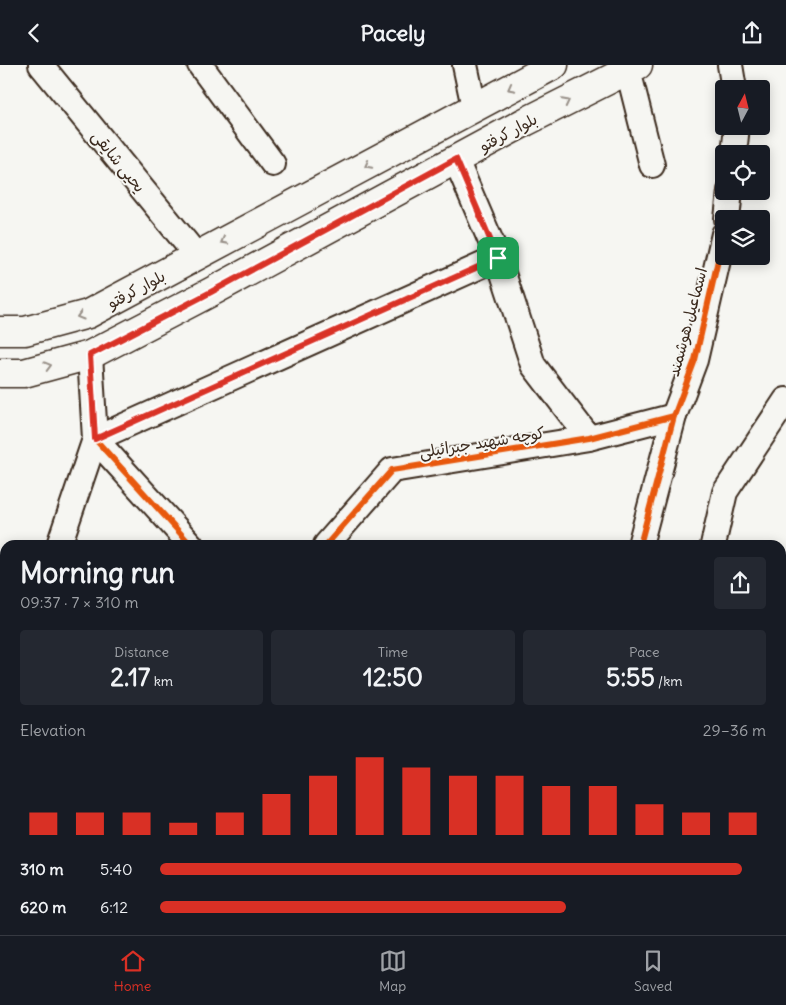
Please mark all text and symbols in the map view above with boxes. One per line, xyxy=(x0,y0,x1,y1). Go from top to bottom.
icon: back xyxy=(20,19,48,47)
text: Pacely xyxy=(360,19,426,47)
icon: share xyxy=(738,19,766,47)
north arrow xyxy=(715,80,770,135)
map controls xyxy=(715,80,770,265)
one-way arrow xyxy=(507,82,516,92)
one-way arrow xyxy=(560,98,569,108)
street label: بلوار کرفتو xyxy=(475,108,541,157)
street label: یحیی شایقی xyxy=(87,126,150,197)
button: locate xyxy=(715,145,770,200)
one-way arrow xyxy=(364,158,373,168)
button: layers xyxy=(715,210,770,265)
one-way arrow xyxy=(221,235,230,245)
pin xyxy=(477,237,519,279)
icon: arrive xyxy=(484,244,512,272)
street label: بلوار کرفتو xyxy=(103,265,169,314)
street label: اسماعیل هوشمند xyxy=(663,265,712,379)
one-way arrow xyxy=(76,310,85,321)
one-way arrow xyxy=(43,362,51,372)
street label: کوچه شهید جبرائیلی xyxy=(418,422,546,463)
text: Morning run xyxy=(20,555,175,591)
button: share xyxy=(714,557,766,609)
text: 09:37 · 7 × 310 m xyxy=(20,592,139,612)
text: Distance xyxy=(114,643,169,661)
text: Time xyxy=(378,643,408,661)
text: Pace xyxy=(629,643,660,661)
text: 2.17 xyxy=(110,661,150,693)
text: 12:50 xyxy=(363,661,423,693)
text: 5:55 xyxy=(606,661,655,693)
text: km xyxy=(150,672,173,690)
text: /km xyxy=(655,672,683,690)
text: Elevation xyxy=(20,720,86,740)
text: 29–36 m xyxy=(703,720,766,740)
text: 310 m xyxy=(20,859,64,879)
text: 5:40 xyxy=(100,859,133,879)
text: 620 m xyxy=(20,897,66,917)
text: 6:12 xyxy=(100,897,128,917)
tab: Home xyxy=(114,947,151,995)
tab: Map xyxy=(379,947,407,995)
tab: Saved xyxy=(634,947,672,995)

